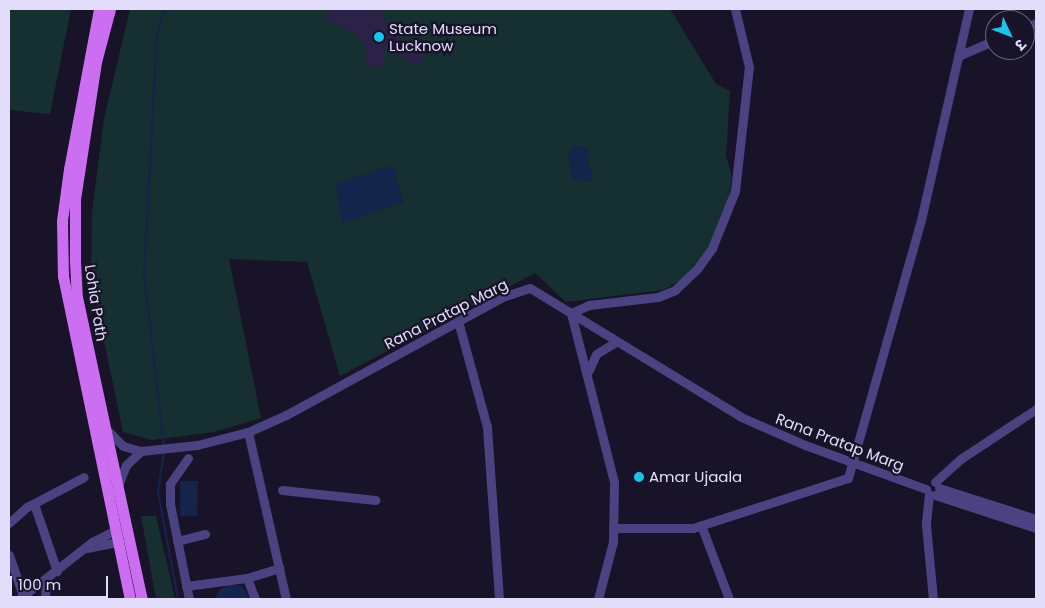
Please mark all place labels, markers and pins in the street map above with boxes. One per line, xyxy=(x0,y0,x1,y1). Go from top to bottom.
place label: State Museum Lucknow xyxy=(389,19,497,54)
marker: State Museum Lucknow xyxy=(373,31,385,43)
place label: Amar Ujaala xyxy=(649,468,742,486)
marker: Amar Ujaala xyxy=(633,471,645,483)

